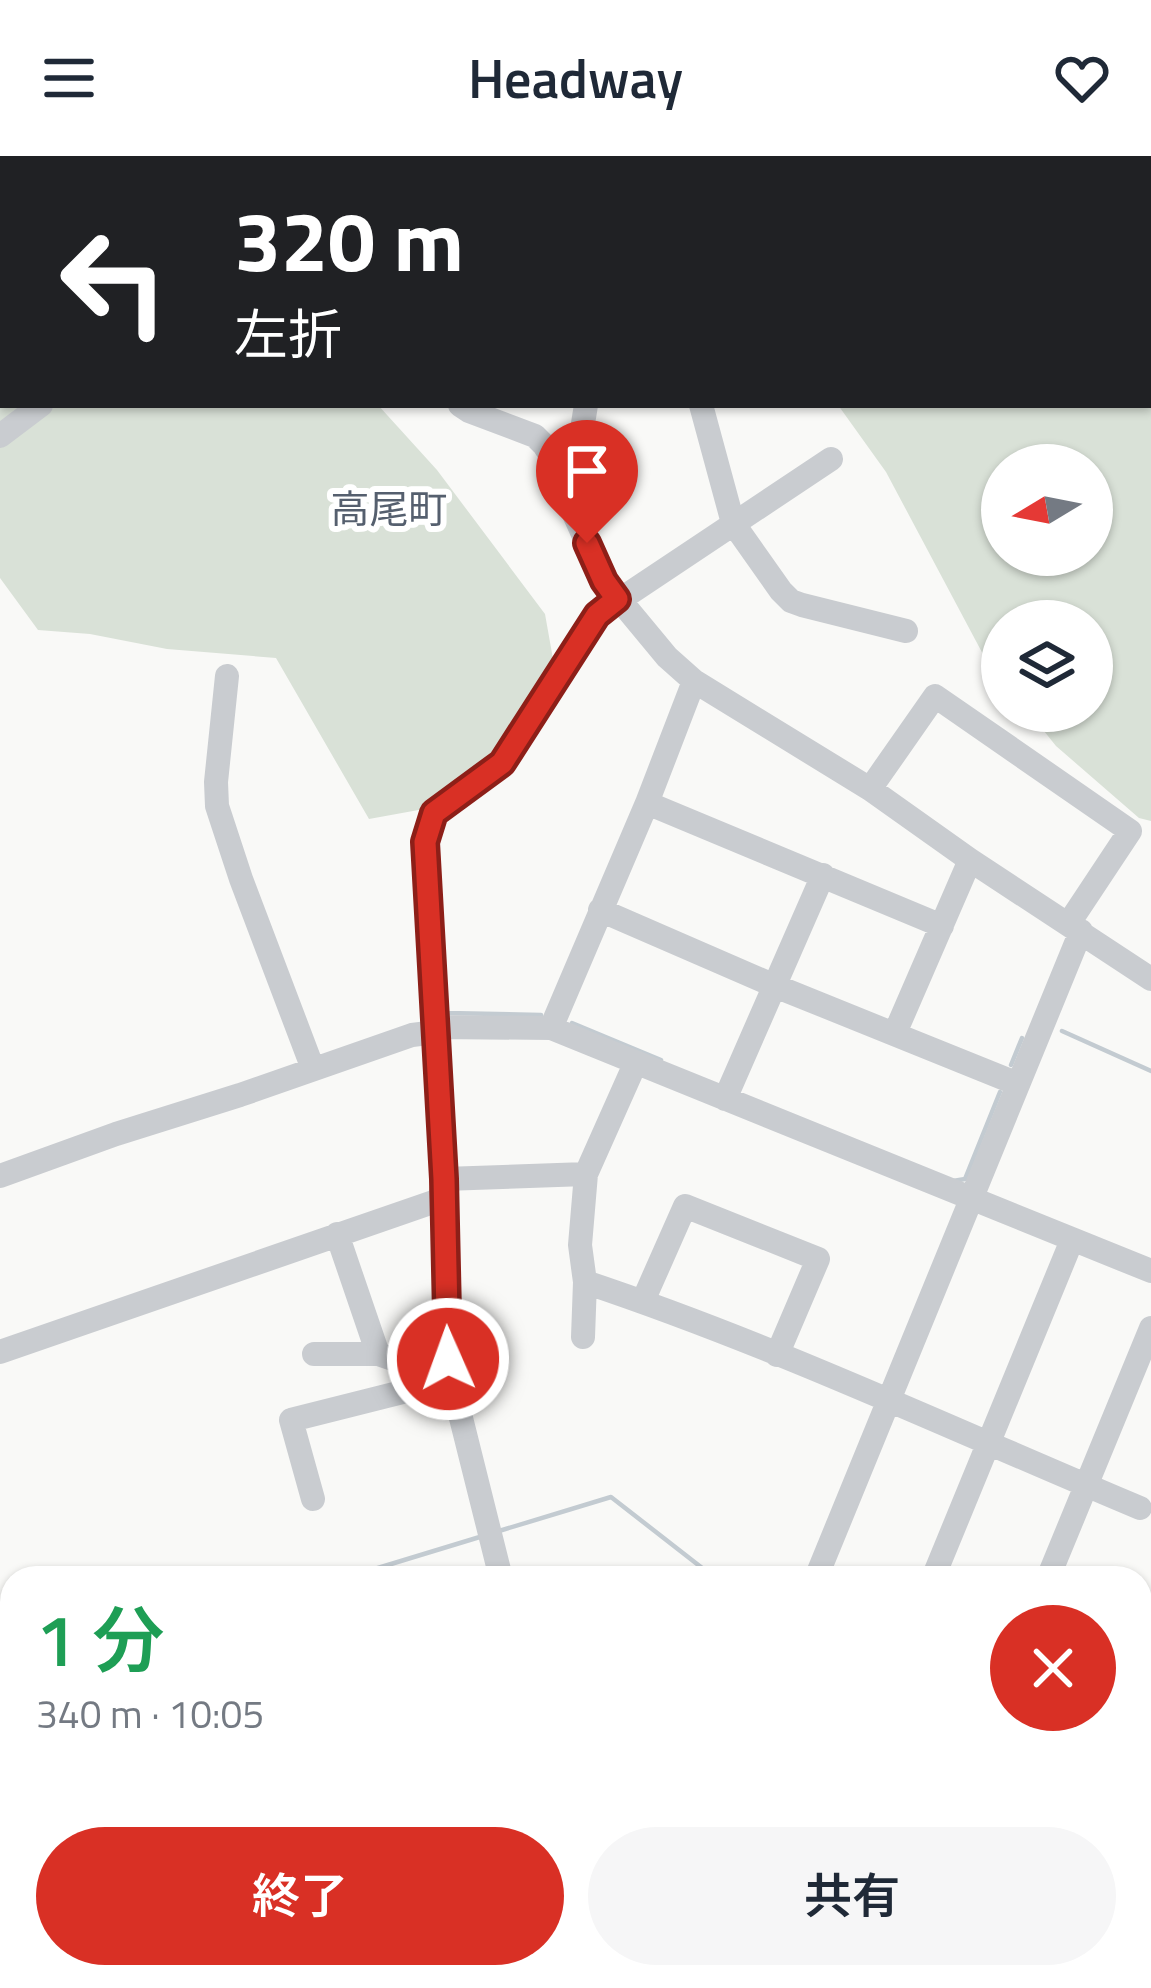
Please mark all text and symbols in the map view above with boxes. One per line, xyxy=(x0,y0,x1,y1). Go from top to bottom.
text: Headway xyxy=(468,37,683,119)
icon: menu xyxy=(36,45,102,111)
icon: heart xyxy=(1049,45,1115,111)
text: 320 m xyxy=(234,176,464,304)
icon: left xyxy=(36,204,192,360)
text: 左折 xyxy=(234,293,342,375)
pin xyxy=(536,420,638,543)
icon: arrive xyxy=(554,438,620,504)
north arrow xyxy=(981,444,1113,576)
map controls xyxy=(981,444,1113,732)
district label: 高尾町 xyxy=(330,479,448,538)
button: layers xyxy=(981,600,1113,732)
position arrow xyxy=(385,1296,511,1422)
text: 1 分 xyxy=(36,1584,164,1694)
button: close xyxy=(990,1605,1116,1731)
text: 340 m · 10:05 xyxy=(36,1684,264,1743)
button: 終了 xyxy=(36,1827,564,1965)
button: 共有 xyxy=(588,1827,1116,1965)

